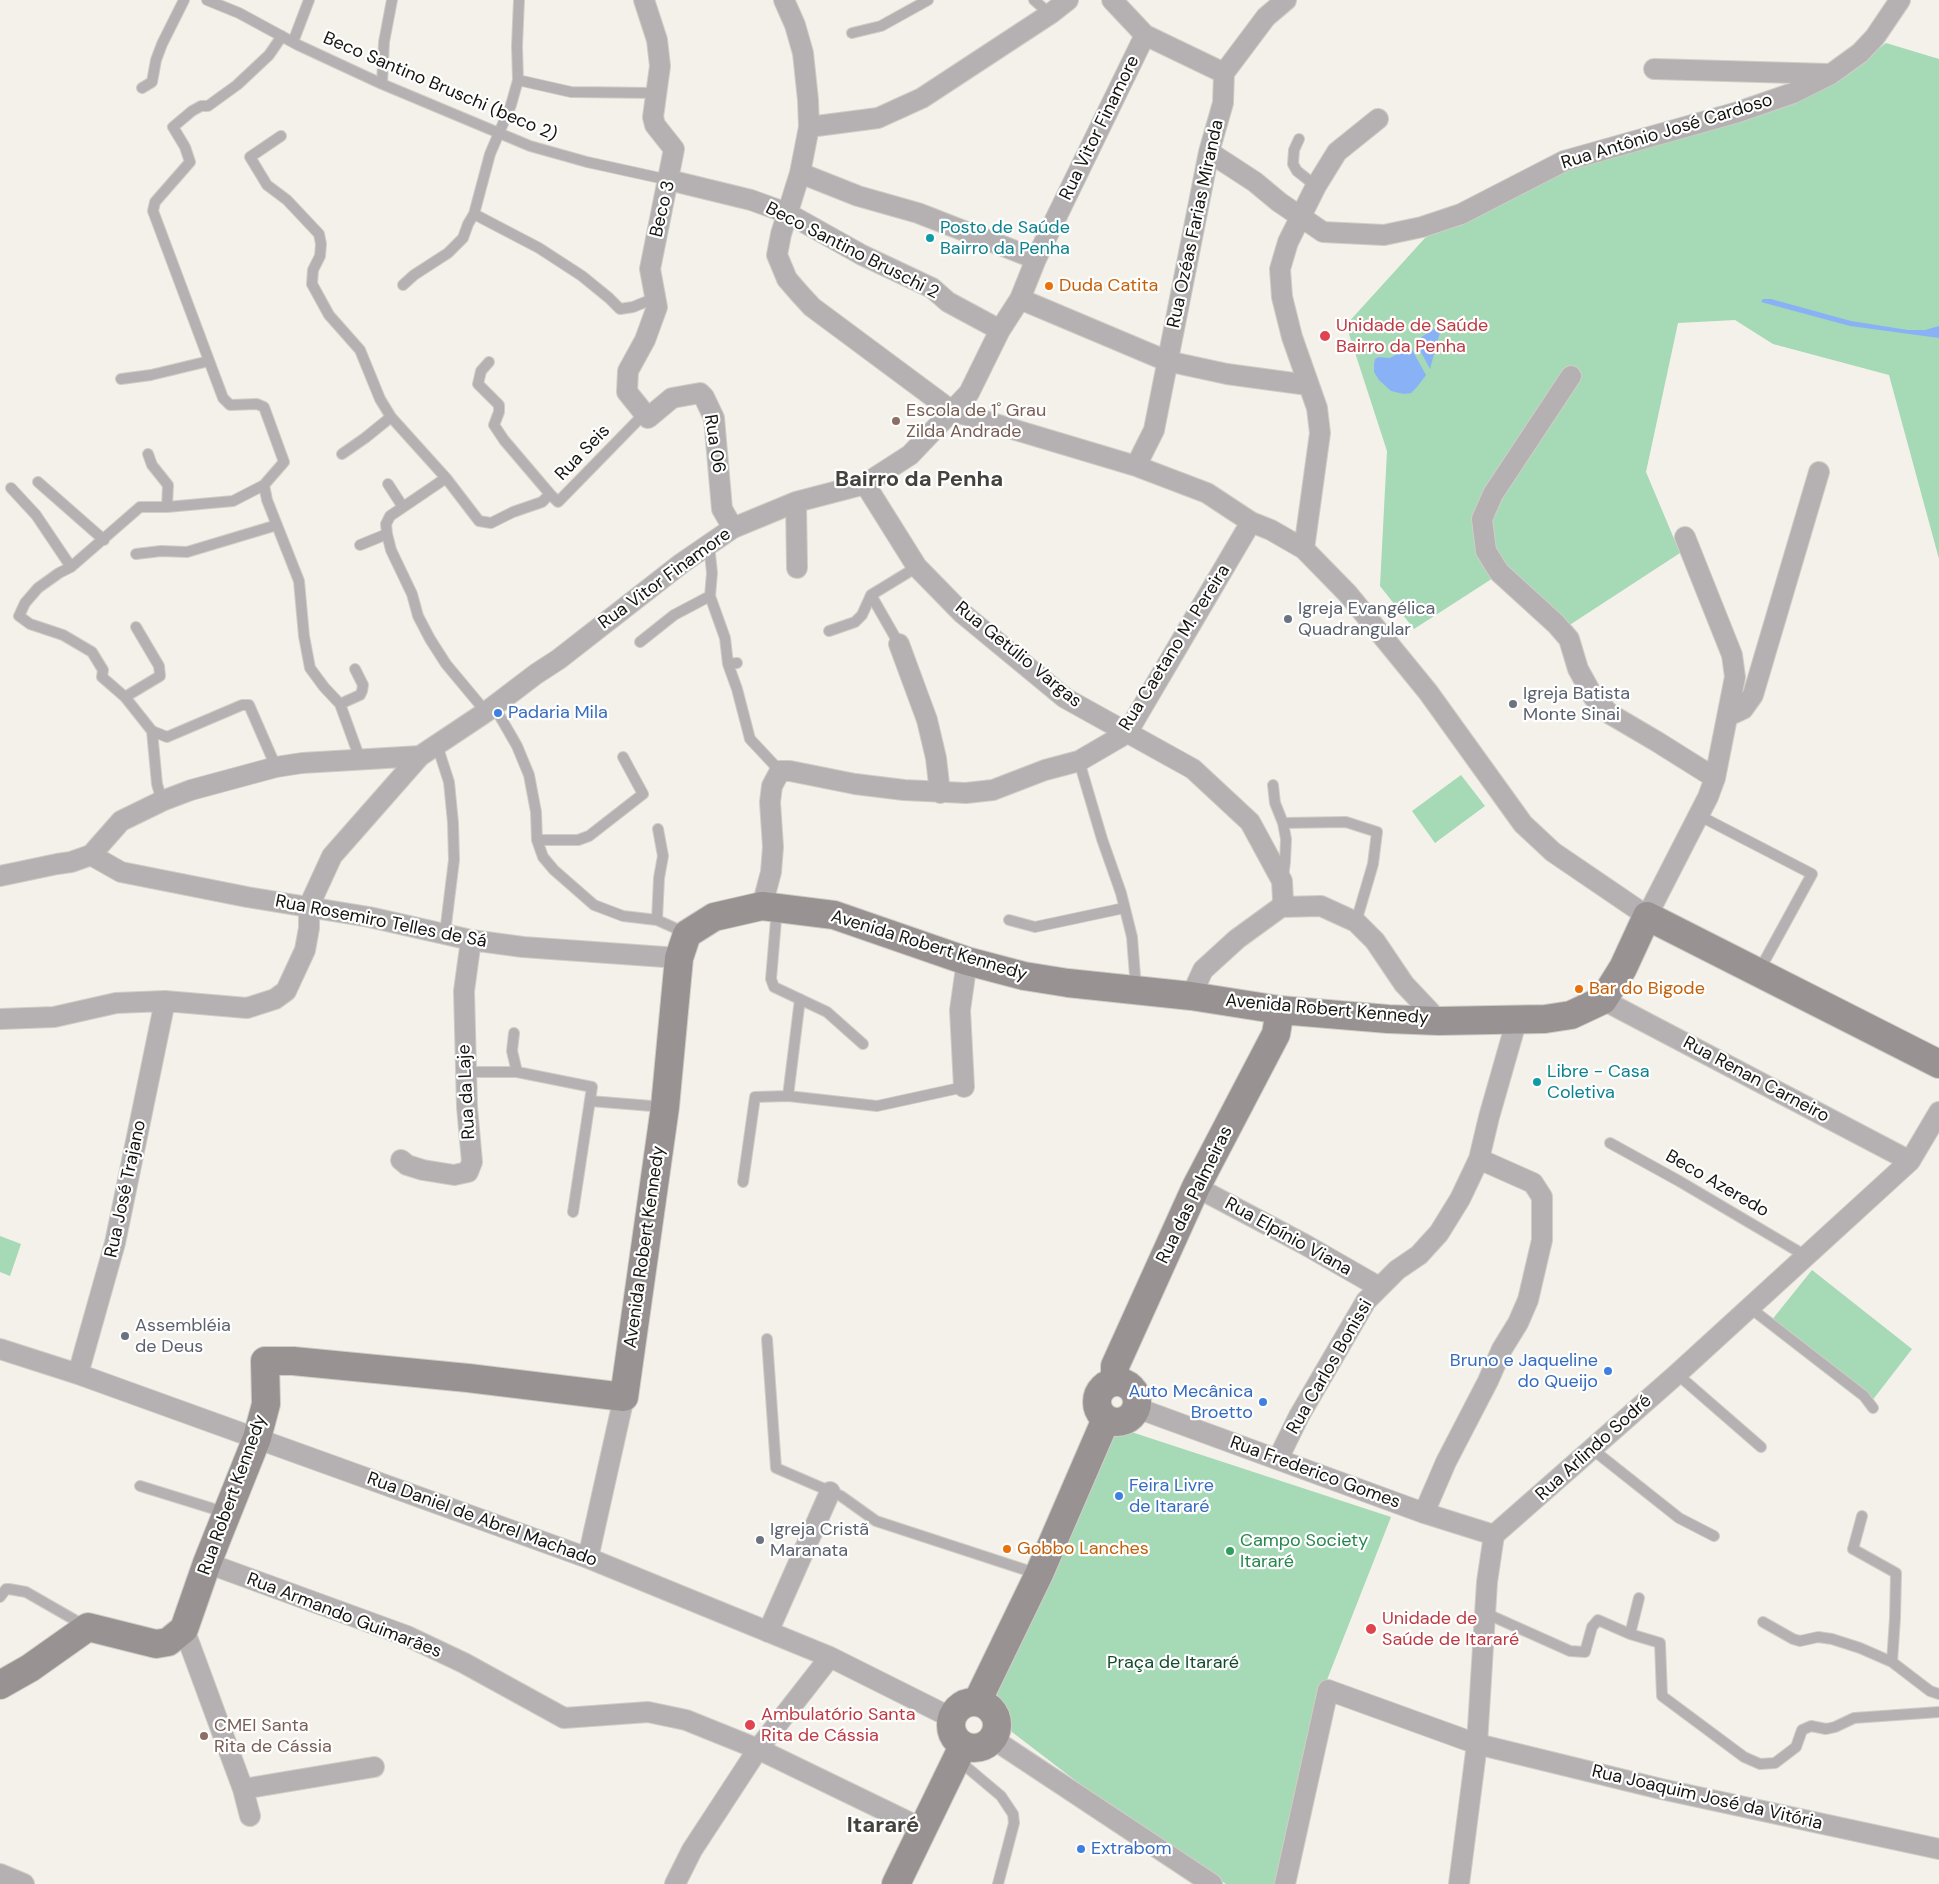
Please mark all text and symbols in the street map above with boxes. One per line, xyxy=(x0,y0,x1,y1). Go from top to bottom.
street label: Beco Santino Bruschi (beco 2) xyxy=(320,28,560,146)
street label: Rua Vitor Finamore xyxy=(1056,52,1144,204)
street label: Rua Antônio José Cardoso xyxy=(1559,90,1775,174)
street label: Rua Ozéas Farias Miranda xyxy=(1163,118,1229,330)
street label: Beco 3 xyxy=(646,179,680,239)
street label: Beco Santino Bruschi 2 xyxy=(762,198,942,304)
place label: Posto de Saúde Bairro da Penha xyxy=(940,217,1070,260)
marker: Posto de Saúde Bairro da Penha xyxy=(924,232,936,244)
place label: Duda Catita xyxy=(1059,275,1158,297)
marker: Duda Catita xyxy=(1043,280,1055,292)
place label: Unidade de Saúde Bairro da Penha xyxy=(1336,315,1488,358)
marker: Unidade de Saúde Bairro da Penha xyxy=(1318,329,1332,343)
place label: Escola de 1˚ Grau Zilda Andrade xyxy=(906,400,1046,442)
street label: Rua 06 xyxy=(699,413,729,475)
marker: Escola de 1˚ Grau Zilda Andrade xyxy=(890,415,902,427)
street label: Rua Seis xyxy=(551,420,615,486)
district label: Bairro da Penha xyxy=(835,467,1003,493)
street label: Rua Vitor Finamore xyxy=(595,524,735,634)
street label: Rua Caetano M. Pereira xyxy=(1115,561,1235,735)
street label: Rua Getúlio Vargas xyxy=(950,597,1086,713)
place label: Igreja Evangélica Quadrangular xyxy=(1298,598,1435,640)
marker: Igreja Evangélica Quadrangular xyxy=(1282,613,1294,625)
place label: Igreja Batista Monte Sinai xyxy=(1523,683,1630,726)
marker: Igreja Batista Monte Sinai xyxy=(1507,698,1519,710)
place label: Padaria Mila xyxy=(508,702,608,724)
marker: Padaria Mila xyxy=(492,707,504,719)
street label: Rua Rosemiro Telles de Sá xyxy=(273,891,489,953)
street label: Avenida Robert Kennedy xyxy=(828,906,1030,986)
place label: Bar do Bigode xyxy=(1589,978,1705,1000)
marker: Bar do Bigode xyxy=(1573,983,1585,995)
street label: Avenida Robert Kennedy xyxy=(1224,990,1430,1030)
street label: Rua Renan Carneiro xyxy=(1679,1032,1833,1128)
street label: Rua da Laje xyxy=(454,1044,480,1140)
place label: Libre - Casa Coletiva xyxy=(1547,1061,1649,1104)
marker: Libre - Casa Coletiva xyxy=(1531,1076,1543,1088)
street label: Rua José Trajano xyxy=(101,1118,151,1260)
street label: Rua das Palmeiras xyxy=(1152,1123,1238,1267)
street label: Avenida Robert Kennedy xyxy=(620,1145,670,1349)
street label: Beco Azeredo xyxy=(1661,1146,1773,1222)
street label: Rua Elpínio Viana xyxy=(1221,1193,1355,1281)
street label: Rua Carlos Bonissi xyxy=(1283,1296,1377,1438)
place label: Assembléia de Deus xyxy=(135,1315,231,1358)
marker: Assembléia de Deus xyxy=(119,1330,131,1342)
place label: Bruno e Jaqueline do Queijo xyxy=(1450,1350,1598,1392)
marker: Bruno e Jaqueline do Queijo xyxy=(1602,1365,1614,1377)
place label: Auto Mecânica Broetto xyxy=(1128,1381,1253,1424)
street label: Rua Arlindo Sodré xyxy=(1532,1390,1656,1506)
marker: Auto Mecânica Broetto xyxy=(1257,1396,1269,1408)
street label: Rua Robert Kennedy xyxy=(194,1412,272,1578)
street label: Rua Frederico Gomes xyxy=(1227,1432,1403,1514)
street label: Rua Daniel de Abrel Machado xyxy=(364,1468,600,1572)
place label: Feira Livre de Itararé xyxy=(1129,1475,1214,1518)
marker: Feira Livre de Itararé xyxy=(1113,1490,1125,1502)
place label: Igreja Cristã Maranata xyxy=(770,1519,869,1562)
place label: Campo Society Itararé xyxy=(1240,1530,1368,1572)
marker: Igreja Cristã Maranata xyxy=(754,1534,766,1546)
place label: Gobbo Lanches xyxy=(1017,1538,1149,1560)
marker: Gobbo Lanches xyxy=(1001,1543,1013,1555)
marker: Campo Society Itararé xyxy=(1224,1545,1236,1557)
street label: Rua Armando Guimarães xyxy=(244,1569,444,1663)
place label: Unidade de Saúde de Itararé xyxy=(1382,1608,1519,1650)
marker: Unidade de Saúde de Itararé xyxy=(1364,1622,1378,1636)
park label: Praça de Itararé xyxy=(1107,1652,1239,1674)
place label: Ambulatório Santa Rita de Cássia xyxy=(761,1704,915,1746)
place label: CMEI Santa Rita de Cássia xyxy=(214,1715,332,1758)
marker: Ambulatório Santa Rita de Cássia xyxy=(743,1718,757,1732)
marker: CMEI Santa Rita de Cássia xyxy=(198,1730,210,1742)
street label: Rua Joaquim José da Vitória xyxy=(1590,1761,1824,1835)
district label: Itararé xyxy=(847,1813,919,1839)
place label: Extrabom xyxy=(1091,1838,1172,1860)
marker: Extrabom xyxy=(1075,1843,1087,1855)

